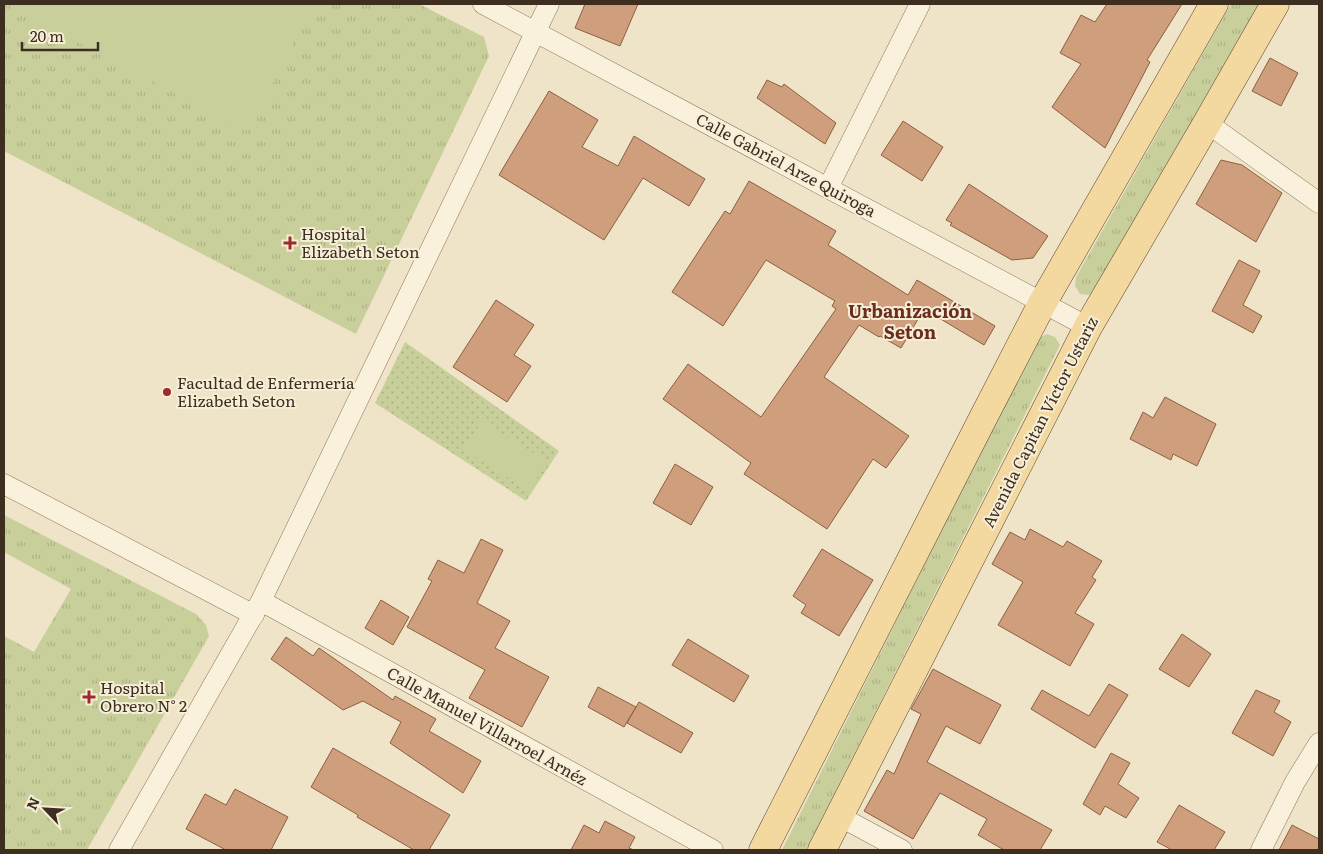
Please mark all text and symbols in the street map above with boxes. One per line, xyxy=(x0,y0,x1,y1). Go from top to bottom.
scale bar xyxy=(22,20,99,52)
text: 20 m xyxy=(30,24,64,47)
street label: Calle Gabriel Arze Quiroga xyxy=(692,106,881,222)
place label: Hospital Elizabeth Seton xyxy=(301,221,420,263)
marker: Hospital Elizabeth Seton xyxy=(283,236,297,250)
district label: Urbanización Seton xyxy=(848,297,972,345)
street label: Avenida Capitan Víctor Ustariz xyxy=(975,312,1103,531)
place label: Facultad de Enfermería Elizabeth Seton xyxy=(177,370,355,412)
marker: Facultad de Enfermería Elizabeth Seton xyxy=(161,386,173,398)
street label: Calle Manuel Villarroel Arnéz xyxy=(383,660,592,790)
place label: Hospital Obrero N° 2 xyxy=(100,675,187,717)
marker: Hospital Obrero N° 2 xyxy=(82,690,96,704)
north arrow xyxy=(20,784,70,834)
text: N xyxy=(21,793,44,813)

